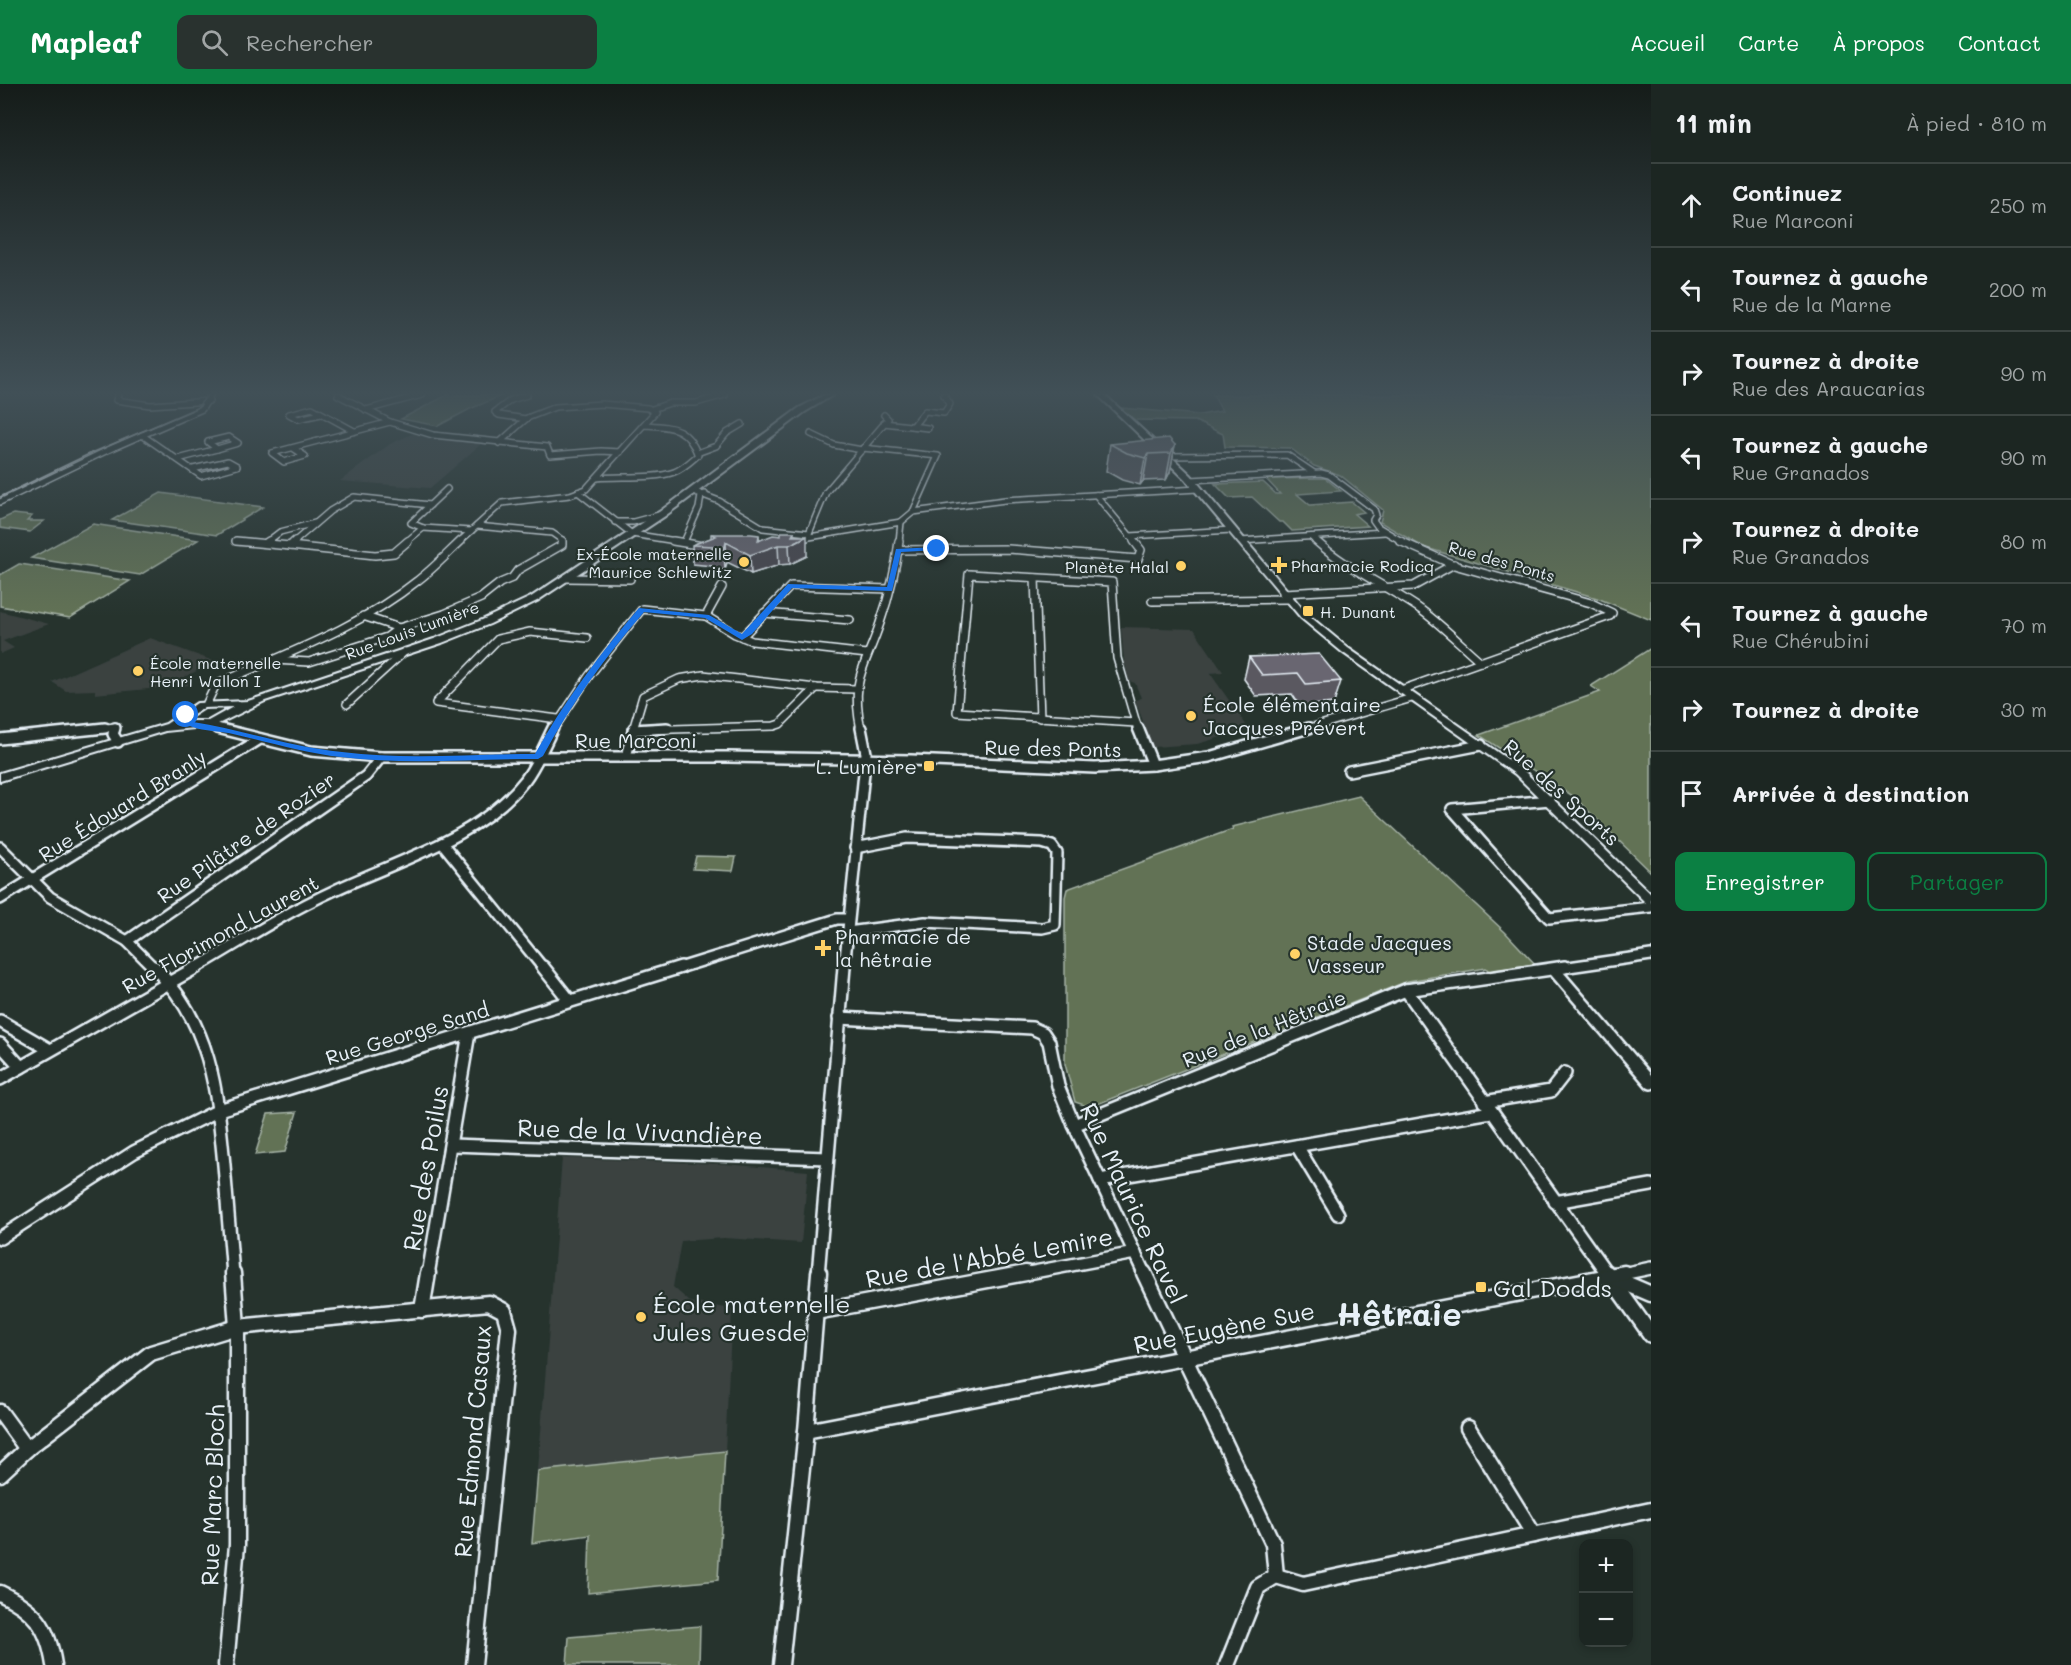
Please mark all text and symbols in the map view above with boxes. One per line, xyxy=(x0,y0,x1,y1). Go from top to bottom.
search box xyxy=(177,15,597,69)
text: Mapleaf xyxy=(30,24,141,60)
icon: search xyxy=(198,26,231,59)
text: Rechercher xyxy=(246,28,374,57)
text: Accueil xyxy=(1630,29,1705,56)
text: Carte xyxy=(1738,29,1799,56)
text: À propos xyxy=(1832,29,1925,56)
text: Contact xyxy=(1958,29,2041,56)
text: 11 min xyxy=(1675,106,1752,140)
text: À pied · 810 m xyxy=(1906,110,2047,136)
text: Continuez xyxy=(1732,178,1842,207)
icon: ahead xyxy=(1675,189,1708,222)
text: 250 m xyxy=(1990,192,2047,218)
text: Rue Marconi xyxy=(1732,207,1854,233)
text: Tournez à gauche xyxy=(1732,262,1928,291)
icon: left xyxy=(1675,273,1708,306)
text: 200 m xyxy=(1989,276,2047,302)
text: Rue de la Marne xyxy=(1732,291,1892,317)
text: Tournez à droite xyxy=(1732,346,1919,375)
icon: right xyxy=(1675,357,1708,390)
text: 90 m xyxy=(2001,360,2047,386)
text: Rue des Araucarias xyxy=(1732,375,1926,401)
text: Tournez à gauche xyxy=(1732,430,1928,459)
icon: left xyxy=(1675,441,1708,474)
text: 90 m xyxy=(2001,444,2047,470)
text: Rue Granados xyxy=(1732,459,1870,485)
text: Tournez à droite xyxy=(1732,514,1919,543)
icon: right xyxy=(1675,525,1708,558)
text: 80 m xyxy=(2000,528,2047,554)
route end xyxy=(923,535,949,561)
street label: Rue des Ponts xyxy=(1446,536,1558,586)
place label: Ex-École maternelle Maurice Schlewitz xyxy=(576,543,732,582)
text: Rue Granados xyxy=(1732,543,1870,569)
marker: Ex-École maternelle Maurice Schlewitz xyxy=(737,555,751,569)
place label: Pharmacie Rodicq xyxy=(1291,555,1434,576)
place label: Planète Halal xyxy=(1065,556,1169,577)
marker: Pharmacie Rodicq xyxy=(1272,558,1286,572)
marker: Planète Halal xyxy=(1174,559,1188,573)
street label: Rue Louis Lumière xyxy=(342,596,482,664)
text: Tournez à gauche xyxy=(1732,598,1928,627)
place label: H. Dunant xyxy=(1320,601,1396,622)
marker: H. Dunant xyxy=(1301,604,1315,618)
icon: left xyxy=(1675,609,1708,642)
text: 70 m xyxy=(2001,612,2047,638)
text: Rue Chérubini xyxy=(1732,627,1870,653)
place label: École maternelle Henri Wallon I xyxy=(150,652,282,691)
marker: École maternelle Henri Wallon I xyxy=(131,664,145,678)
place label: École élémentaire Jacques Prévert xyxy=(1203,691,1381,740)
icon: right xyxy=(1675,693,1708,726)
text: Tournez à droite xyxy=(1732,695,1919,724)
text: 30 m xyxy=(2001,696,2047,722)
route start xyxy=(172,701,198,727)
marker: École élémentaire Jacques Prévert xyxy=(1184,709,1198,723)
street label: Rue Marconi xyxy=(575,727,697,753)
street label: Rue des Sports xyxy=(1498,733,1626,851)
street label: Rue des Ponts xyxy=(984,734,1122,762)
street label: Rue Édouard Branly xyxy=(33,743,211,867)
place label: L. Lumière xyxy=(816,753,917,779)
marker: L. Lumière xyxy=(922,759,936,773)
street label: Rue Pilâtre de Rozier xyxy=(152,766,340,908)
icon: arrive xyxy=(1675,777,1708,810)
text: Arrivée à destination xyxy=(1732,779,1969,808)
button: Enregistrer xyxy=(1675,852,1855,911)
button: Partager xyxy=(1867,852,2047,911)
street label: Rue Florimond Laurent xyxy=(117,869,323,999)
place label: Pharmacie de la hêtraie xyxy=(835,923,971,972)
place label: Stade Jacques Vasseur xyxy=(1307,929,1452,978)
marker: Pharmacie de la hêtraie xyxy=(816,941,830,955)
marker: Stade Jacques Vasseur xyxy=(1288,947,1302,961)
street label: Rue de la Hêtraie xyxy=(1178,983,1350,1073)
street label: Rue George Sand xyxy=(322,996,492,1070)
street label: Rue des Poilus xyxy=(395,1083,455,1253)
street label: Rue Maurice Ravel xyxy=(1074,1098,1194,1308)
street label: Rue de la Vivandière xyxy=(517,1111,763,1151)
street label: Rue de l'Abbé Lemire xyxy=(863,1220,1115,1294)
place label: Gal Dodds xyxy=(1493,1272,1612,1303)
marker: Gal Dodds xyxy=(1474,1280,1488,1294)
place label: École maternelle Jules Guesde xyxy=(653,1288,850,1347)
district label: Hêtraie xyxy=(1336,1292,1462,1334)
street label: Rue Eugène Sue xyxy=(1131,1294,1317,1360)
marker: École maternelle Jules Guesde xyxy=(634,1310,648,1324)
street label: Rue Edmond Casaux xyxy=(446,1323,498,1559)
street label: Rue Marc Bloch xyxy=(193,1404,231,1586)
map controls xyxy=(1579,1539,1633,1647)
button: + xyxy=(1579,1539,1633,1593)
button: − xyxy=(1579,1593,1633,1647)

